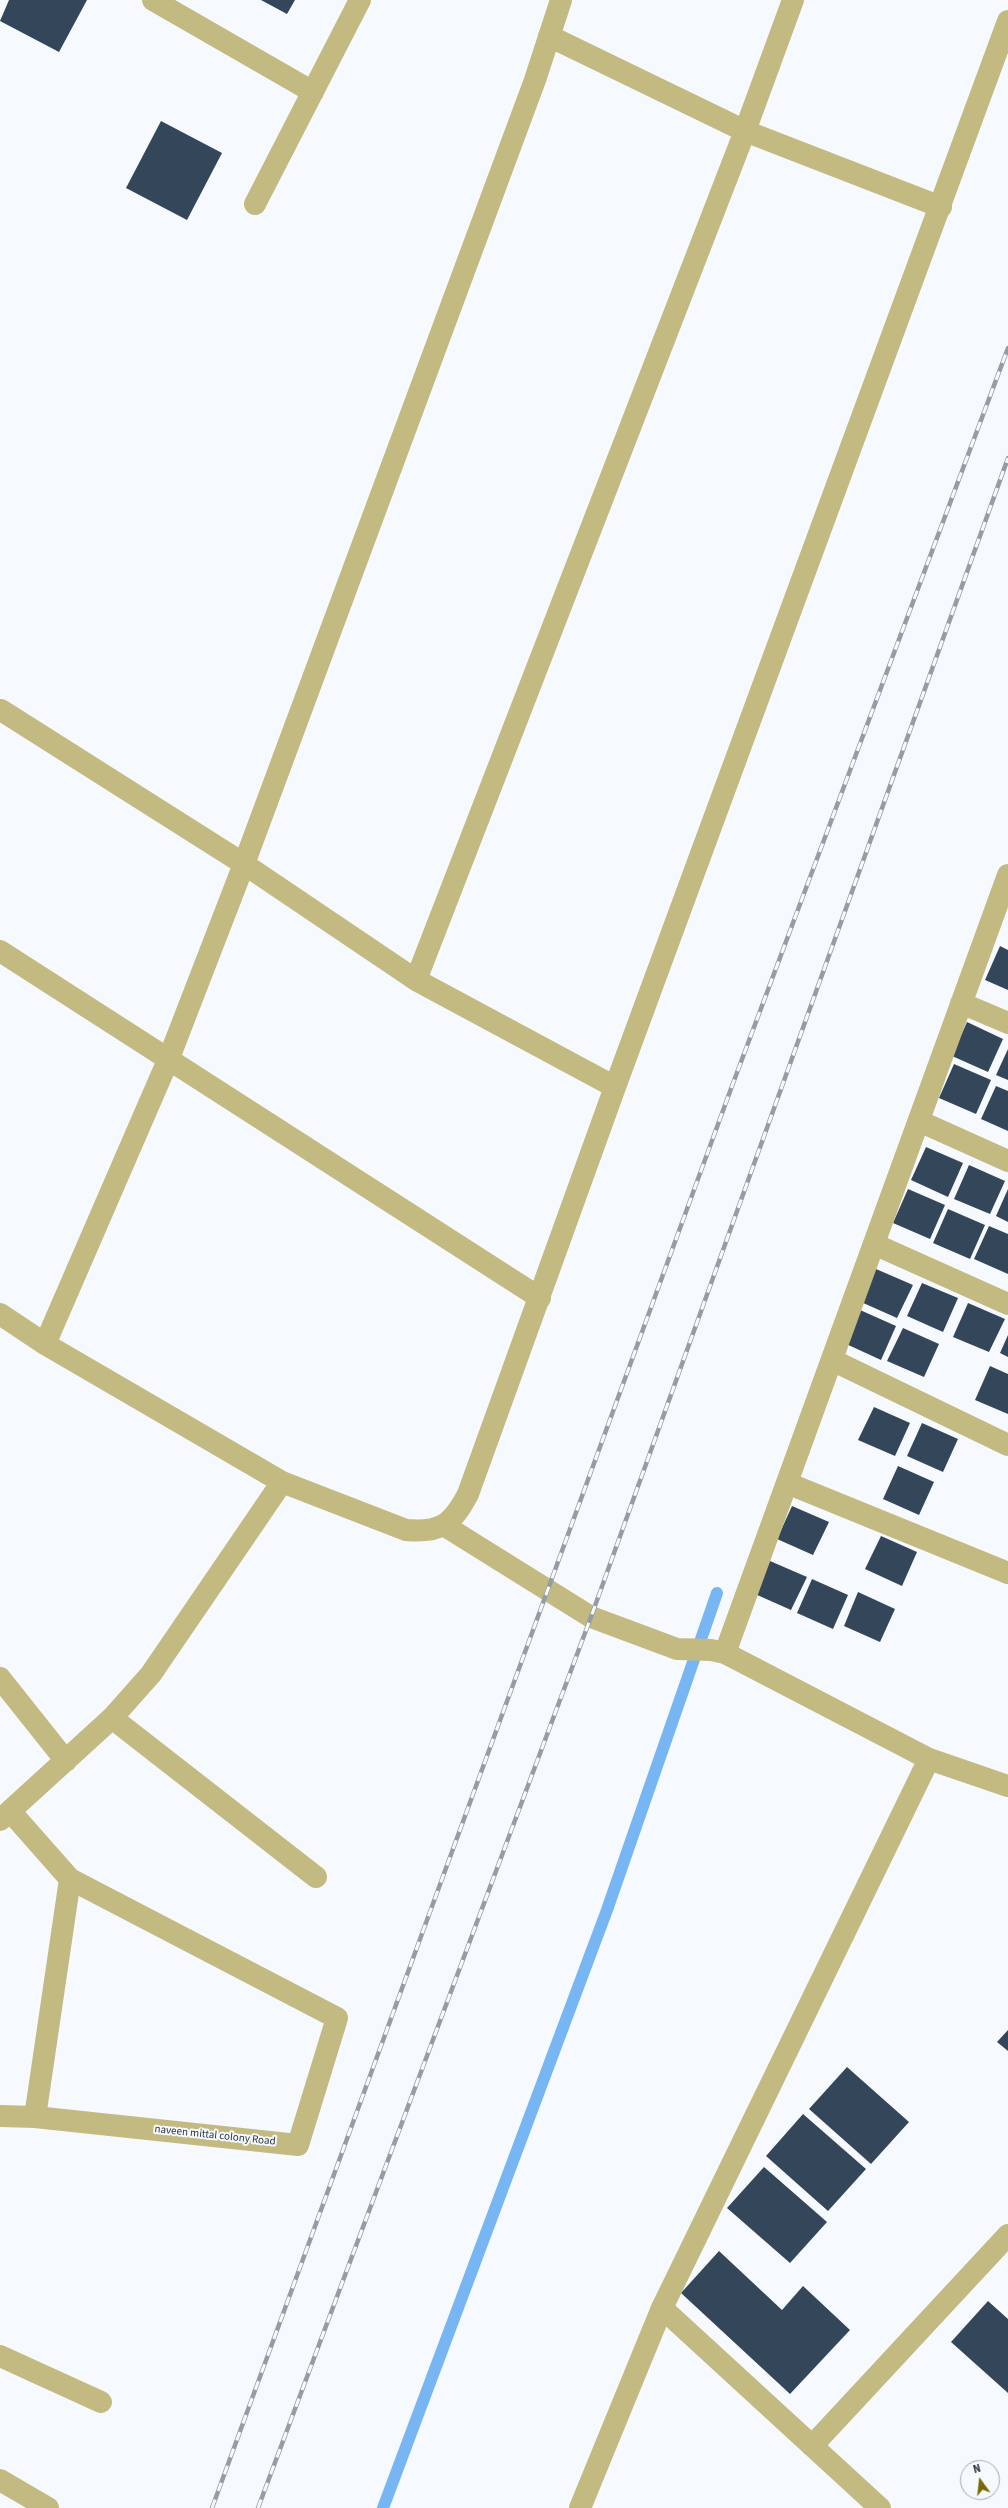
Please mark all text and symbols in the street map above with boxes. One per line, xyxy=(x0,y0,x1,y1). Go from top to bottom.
street label: naveen mittal colony Road xyxy=(154,2123,276,2149)
north arrow xyxy=(960,2460,1000,2500)
text: N xyxy=(972,2461,982,2477)

